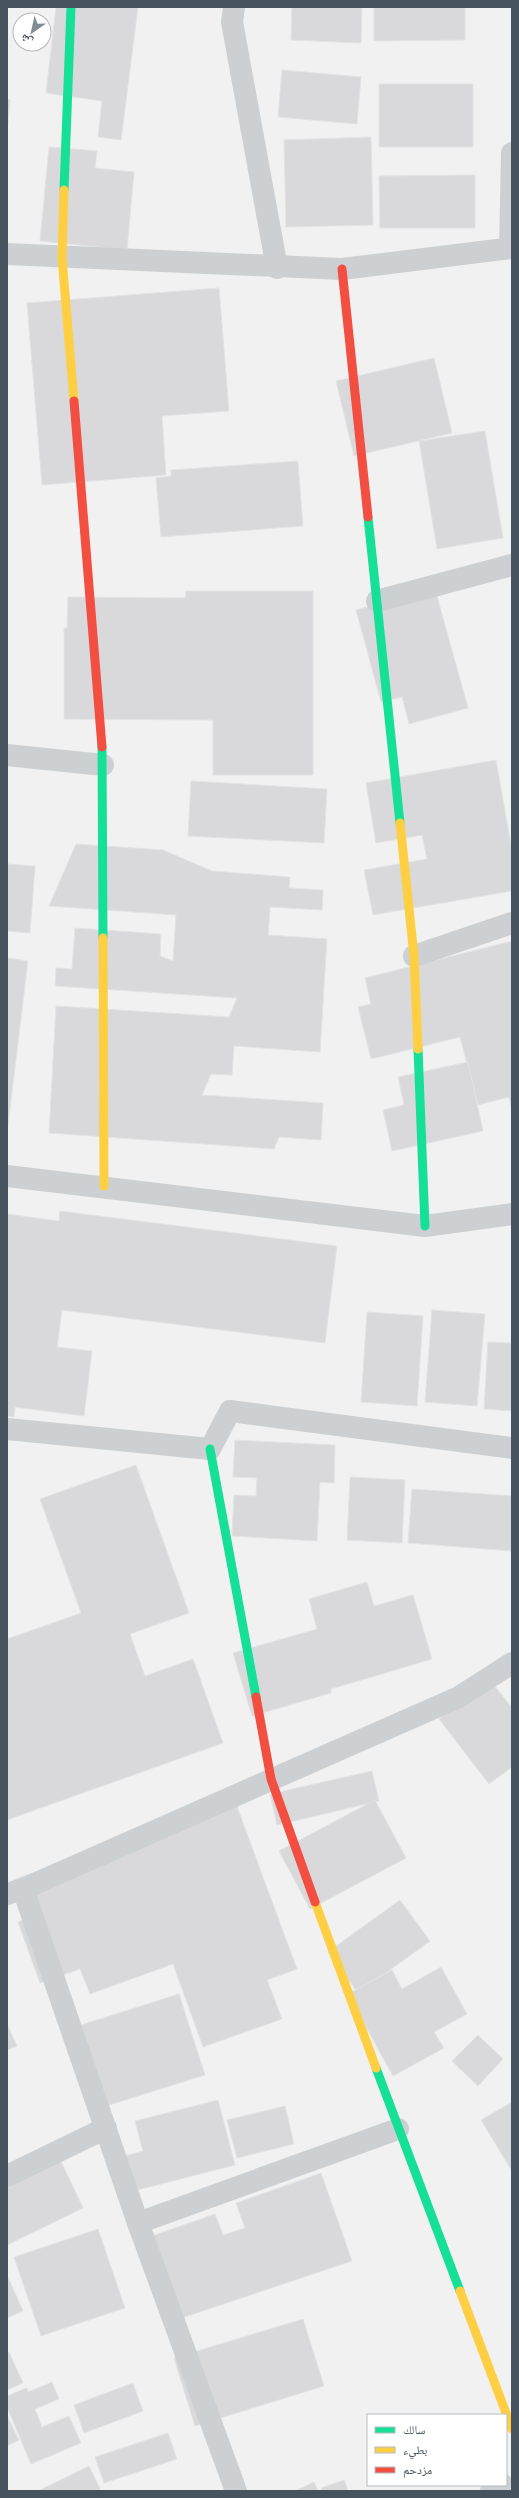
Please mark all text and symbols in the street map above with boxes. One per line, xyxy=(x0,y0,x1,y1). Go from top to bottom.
north arrow xyxy=(12,12,52,52)
text: ش xyxy=(18,30,36,49)
legend xyxy=(367,2414,507,2486)
text: سالك xyxy=(403,2423,425,2437)
text: بطيء xyxy=(403,2443,427,2460)
text: مزدحم xyxy=(403,2463,432,2478)

